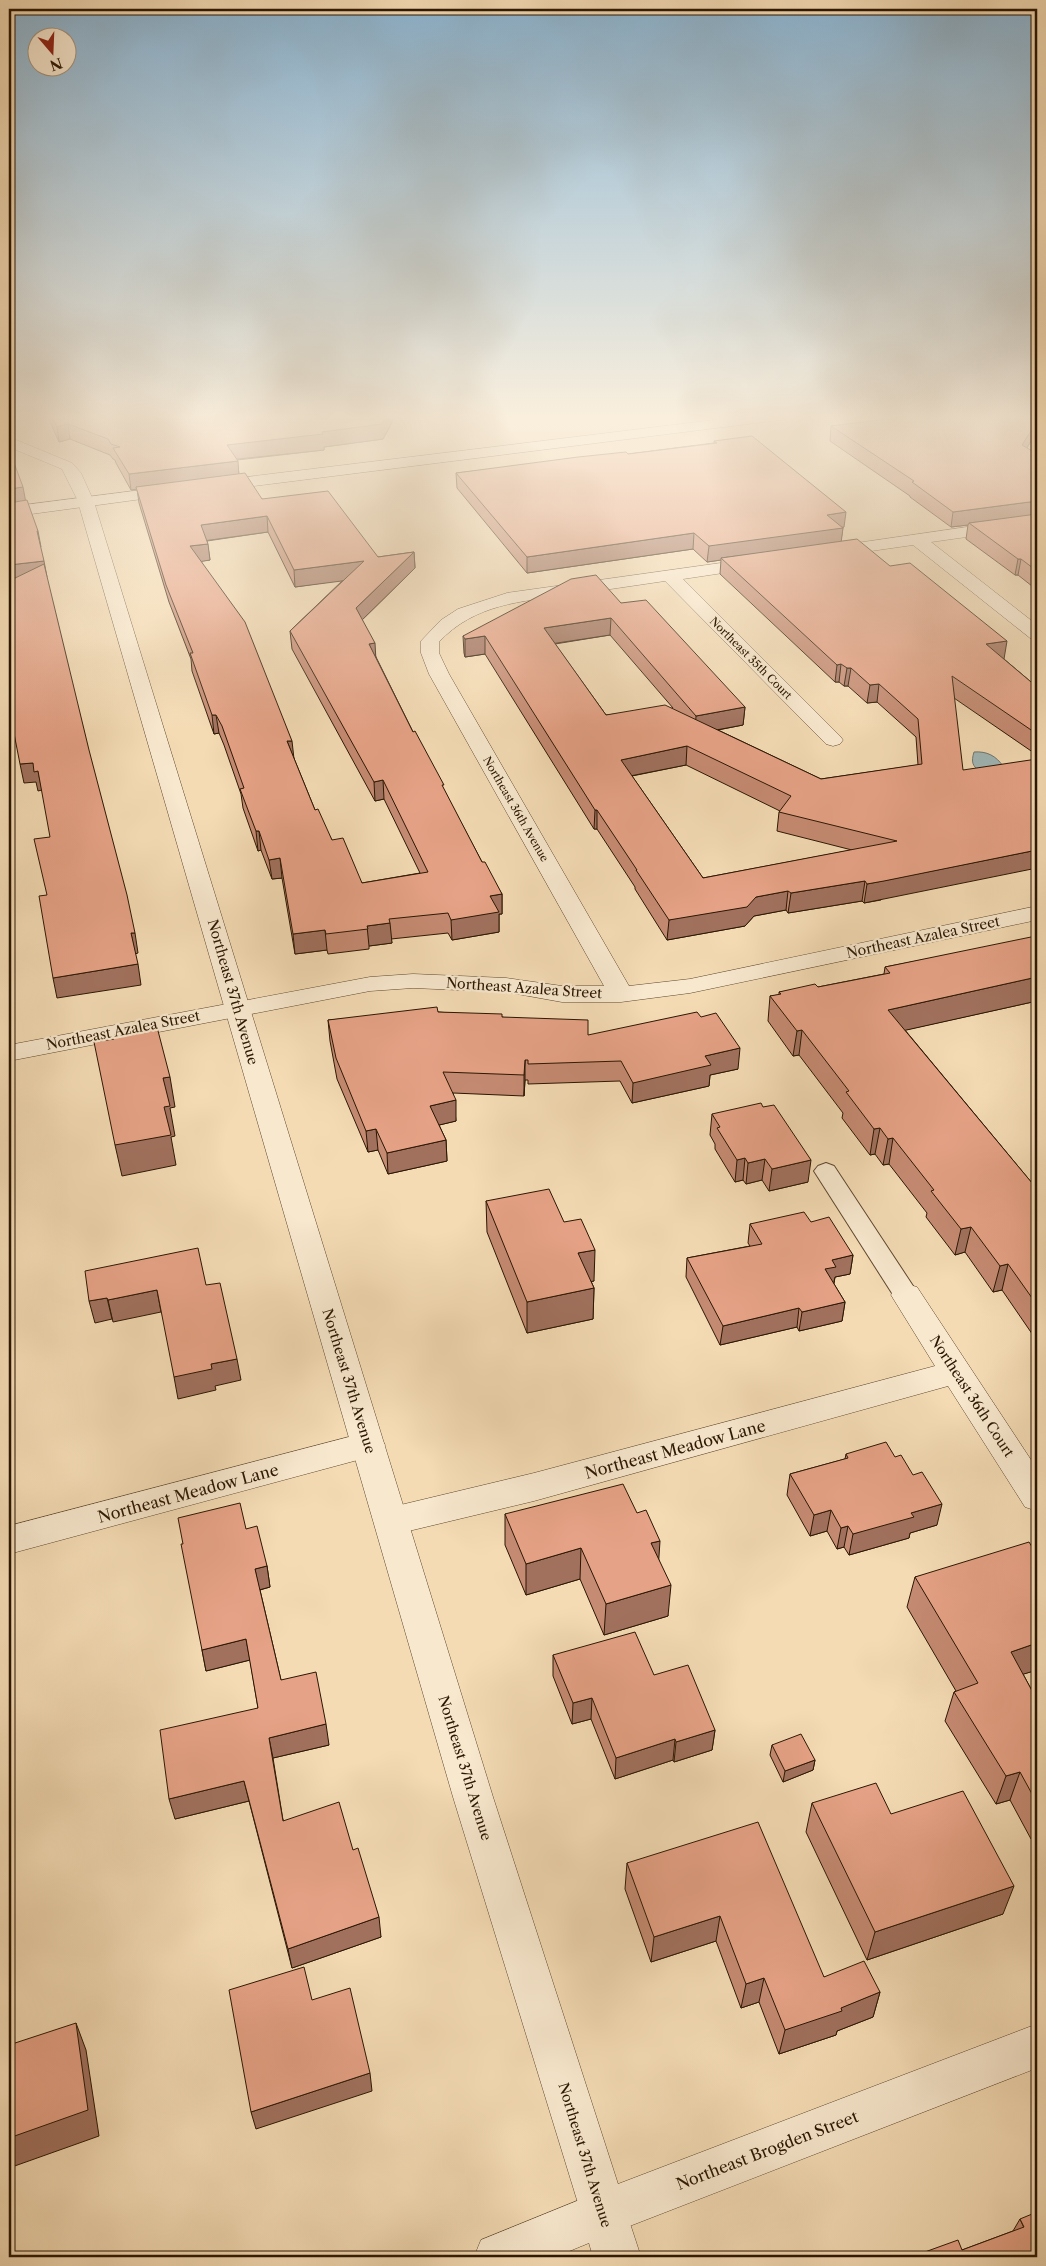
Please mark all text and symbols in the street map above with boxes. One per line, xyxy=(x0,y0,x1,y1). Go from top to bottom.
north arrow xyxy=(28,28,78,78)
text: N xyxy=(48,54,65,75)
street label: Northeast 35th Court xyxy=(707,614,795,702)
street label: Northeast 36th Avenue xyxy=(480,754,552,864)
street label: Northeast Azalea Street xyxy=(845,912,1001,962)
street label: Northeast 37th Avenue xyxy=(204,917,262,1067)
street label: Northeast Azalea Street xyxy=(445,974,603,1002)
street label: Northeast Azalea Street xyxy=(45,1006,201,1054)
street label: Northeast 37th Avenue xyxy=(318,1306,380,1456)
street label: Northeast 36th Court xyxy=(926,1332,1018,1460)
street label: Northeast Meadow Lane xyxy=(582,1415,768,1483)
street label: Northeast Meadow Lane xyxy=(95,1459,281,1527)
street label: Northeast 37th Avenue xyxy=(434,1693,496,1843)
street label: Northeast 37th Avenue xyxy=(554,2080,616,2230)
street label: Northeast Brogden Street xyxy=(673,2106,861,2194)

